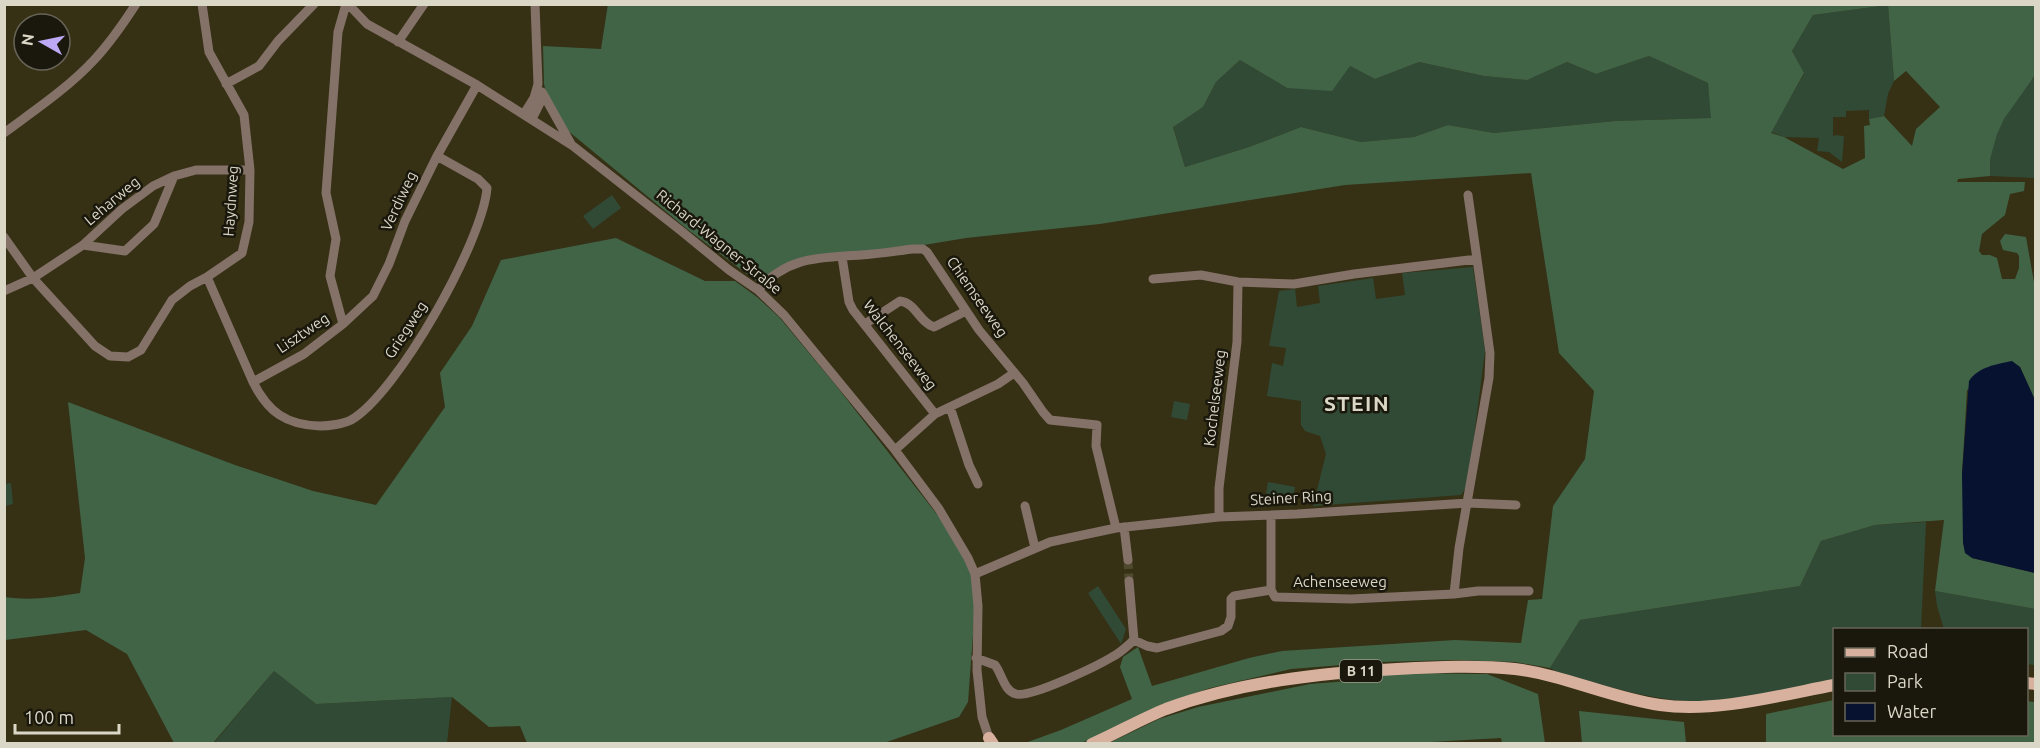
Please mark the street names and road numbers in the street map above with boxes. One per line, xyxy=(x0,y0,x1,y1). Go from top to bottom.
street label: Haydnweg xyxy=(220,165,241,237)
street label: Verdiweg xyxy=(377,168,420,233)
street label: Leharweg xyxy=(81,173,143,229)
street label: Richard-Wagner-Straße xyxy=(653,186,785,297)
street label: Chiemseeweg xyxy=(943,253,1011,340)
street label: Walchenseeweg xyxy=(860,296,941,393)
street label: Griegweg xyxy=(381,298,430,361)
street label: Lisztweg xyxy=(273,309,332,356)
street label: Kochelseeweg xyxy=(1200,349,1229,447)
street label: Steiner Ring xyxy=(1250,487,1332,508)
street label: Achenseeweg xyxy=(1293,573,1387,590)
road number: B 11 xyxy=(1340,660,1382,682)

